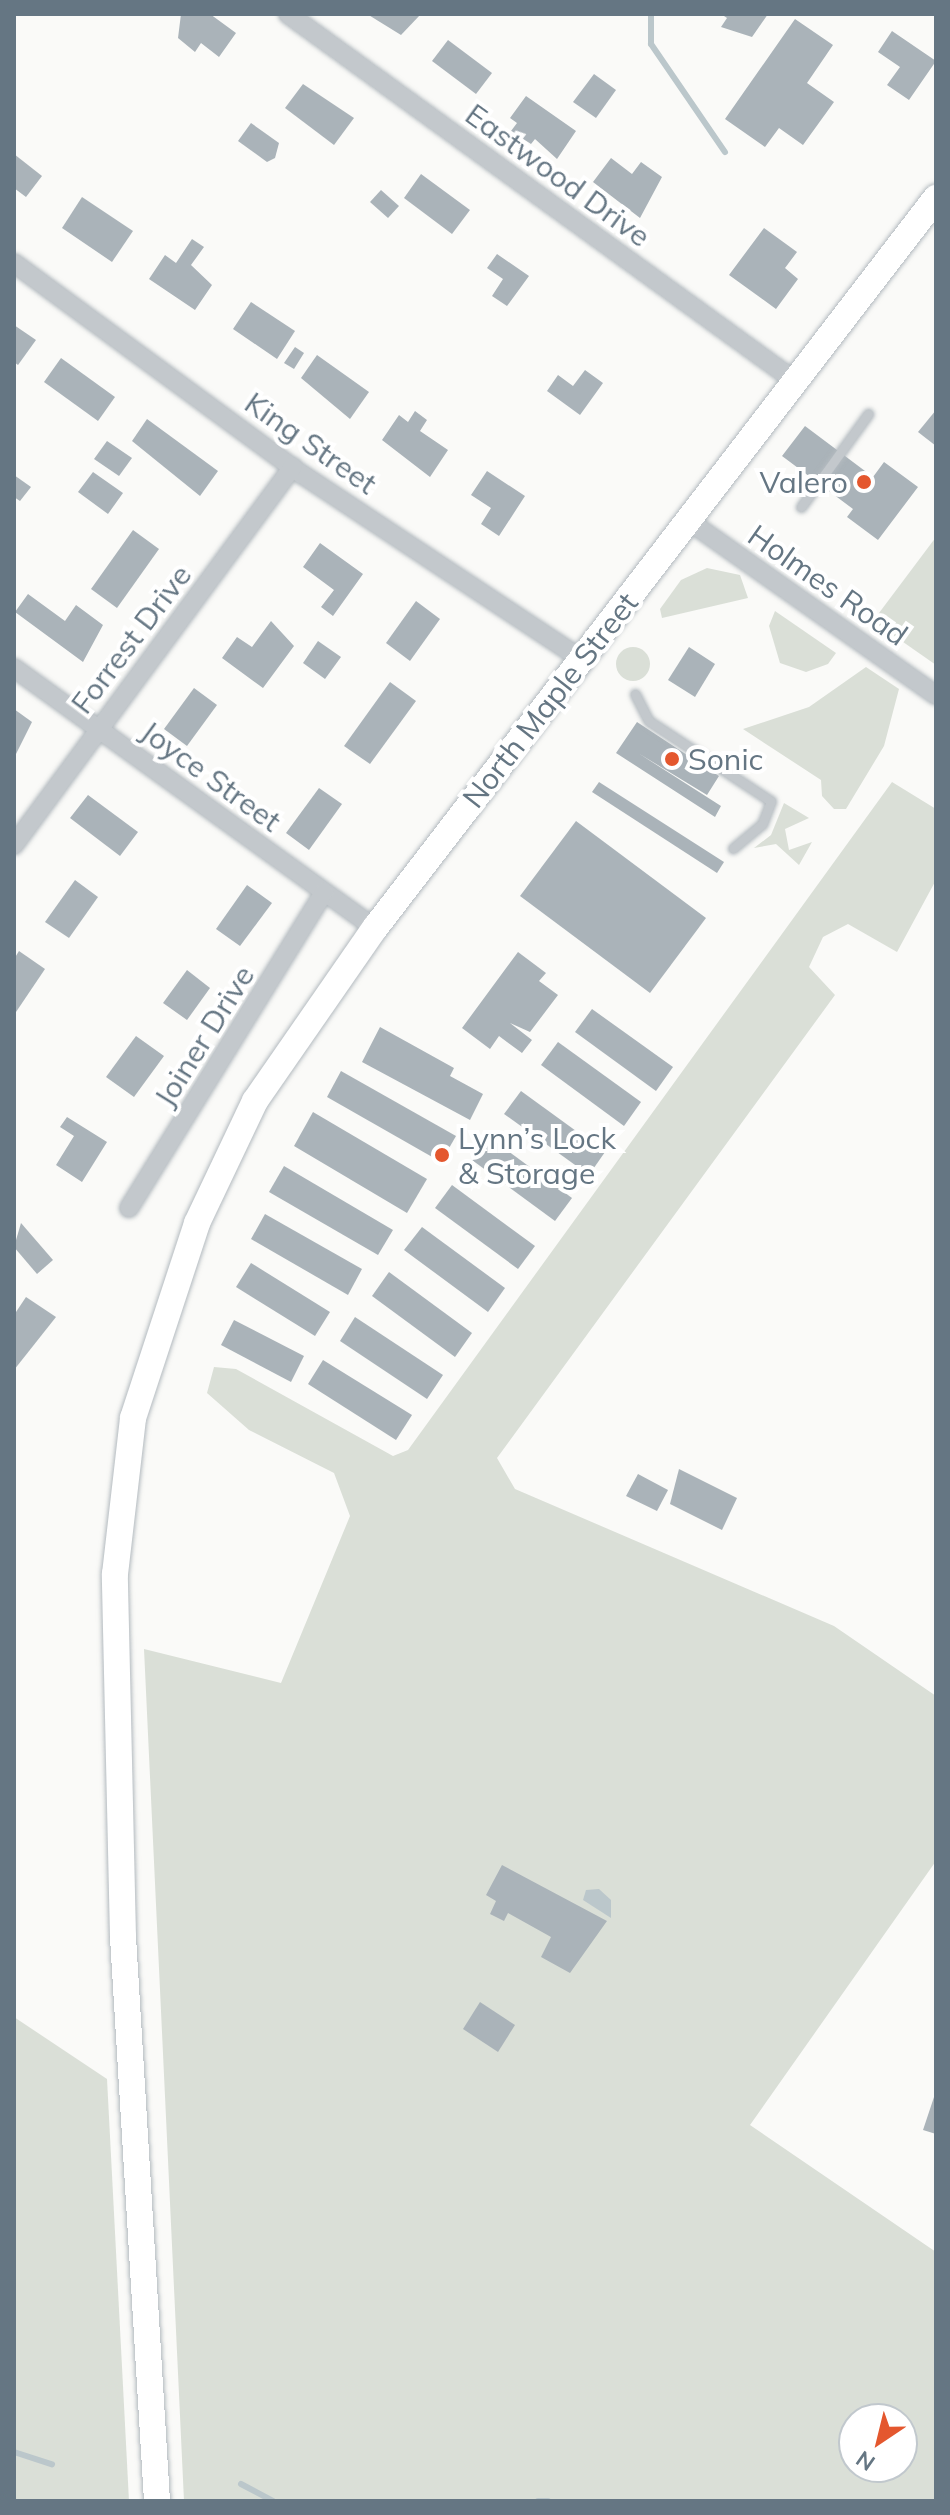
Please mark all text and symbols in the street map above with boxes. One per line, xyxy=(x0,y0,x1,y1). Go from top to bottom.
street label: Eastwood Drive xyxy=(459,96,657,254)
street label: King Street xyxy=(238,384,384,502)
place label: Valero xyxy=(759,464,848,500)
marker: Valero xyxy=(855,473,873,491)
street label: Holmes Road xyxy=(741,517,915,653)
street label: Forrest Drive xyxy=(63,558,199,720)
street label: North Maple Street xyxy=(455,585,645,815)
street label: Joyce Street xyxy=(134,713,288,839)
place label: Sonic xyxy=(688,741,763,777)
marker: Sonic xyxy=(663,750,681,768)
street label: Joiner Drive xyxy=(147,959,261,1113)
place label: Lynn’s Lock & Storage xyxy=(458,1120,616,1190)
marker: Lynn’s Lock & Storage xyxy=(433,1146,451,1164)
north arrow xyxy=(838,2403,918,2483)
text: N xyxy=(851,2445,880,2477)

